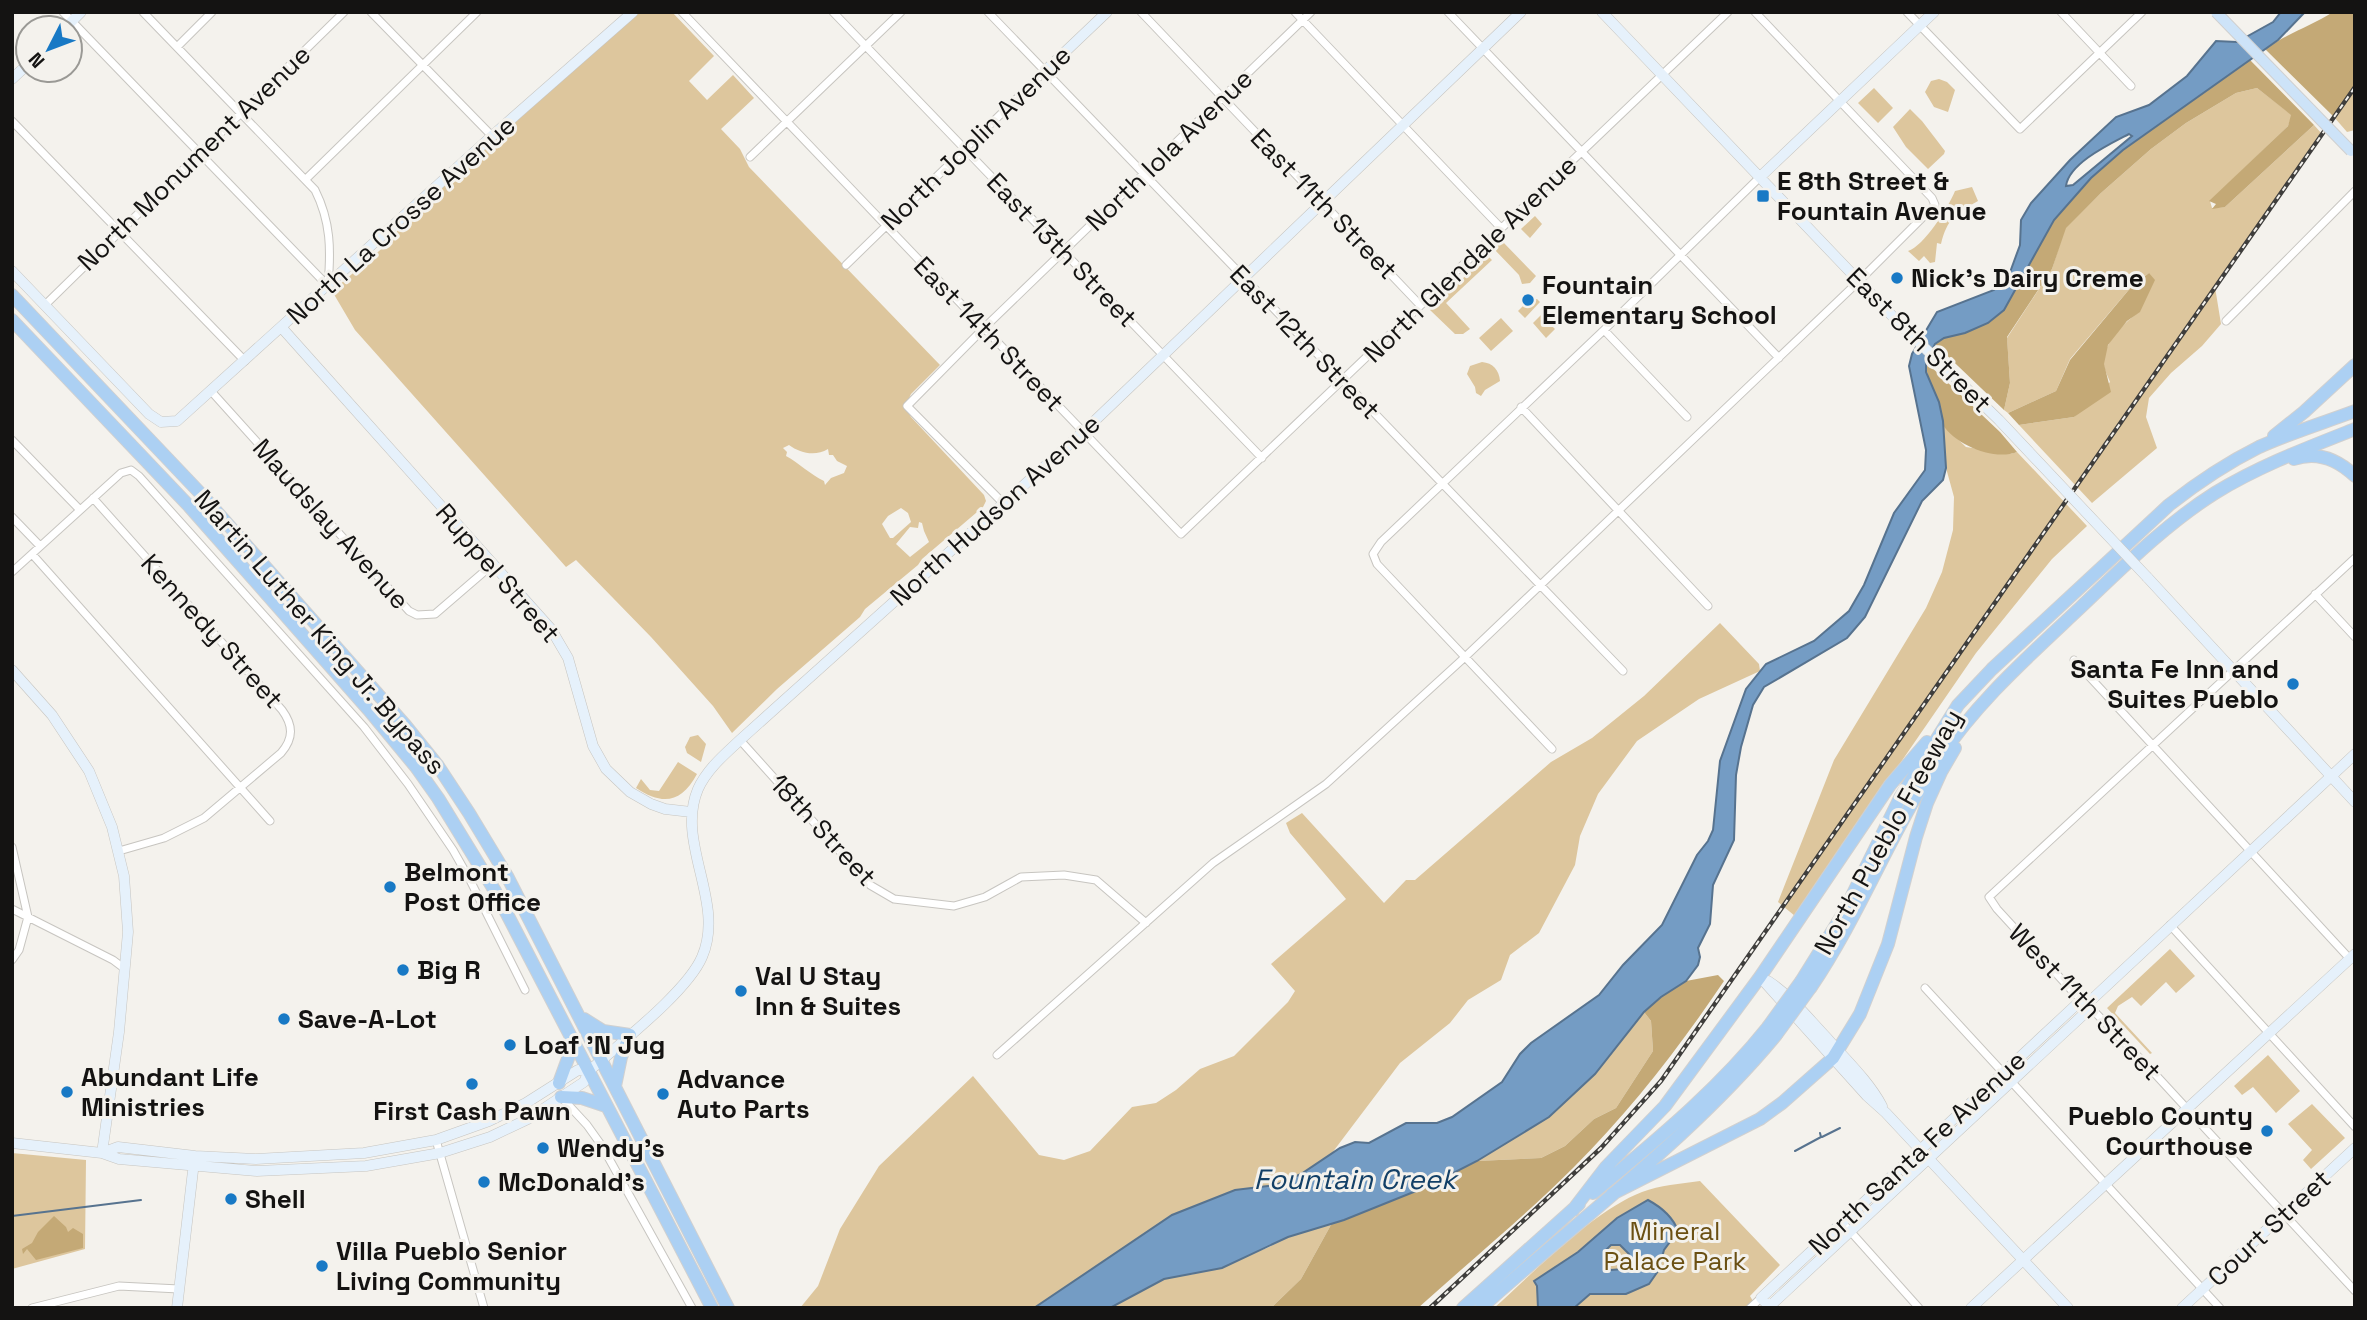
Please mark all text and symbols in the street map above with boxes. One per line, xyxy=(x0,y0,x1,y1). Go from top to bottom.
north arrow xyxy=(14,14,84,84)
street label: North Monument Avenue xyxy=(70,38,318,278)
street label: North Joplin Avenue xyxy=(874,38,1078,238)
text: N xyxy=(23,47,50,73)
street label: North Iola Avenue xyxy=(1078,61,1260,239)
street label: North La Crosse Avenue xyxy=(279,108,523,332)
street label: East 11th Street xyxy=(1243,121,1405,287)
street label: North Glendale Avenue xyxy=(1356,148,1584,370)
place label: E 8th Street & Fountain Avenue xyxy=(1777,164,1986,228)
street label: East 13th Street xyxy=(980,165,1144,335)
marker: E 8th Street & Fountain Avenue xyxy=(1755,188,1771,204)
street label: East 14th Street xyxy=(906,249,1072,419)
street label: East 12th Street xyxy=(1223,257,1387,427)
street label: East 8th Street xyxy=(1839,260,1999,420)
place label: Nick's Dairy Creme xyxy=(1911,261,2144,295)
place label: Fountain Elementary School xyxy=(1542,268,1777,332)
marker: Nick's Dairy Creme xyxy=(1889,270,1905,286)
marker: Fountain Elementary School xyxy=(1520,292,1536,308)
street label: North Hudson Avenue xyxy=(883,407,1107,613)
street label: Maudslay Avenue xyxy=(245,431,417,617)
street label: Martin Luther King Jr. Bypass xyxy=(187,482,453,782)
street label: Ruppel Street xyxy=(428,496,568,650)
street label: Kennedy Street xyxy=(134,547,290,715)
place label: Santa Fe Inn and Suites Pueblo xyxy=(2071,652,2279,716)
marker: Santa Fe Inn and Suites Pueblo xyxy=(2285,676,2301,692)
street label: North Pueblo Freeway xyxy=(1806,703,1970,961)
street label: 18th Street xyxy=(762,767,884,893)
place label: Belmont Post Office xyxy=(404,855,541,919)
marker: Belmont Post Office xyxy=(382,879,398,895)
street label: West 11th Street xyxy=(2001,916,2169,1088)
place label: Big R xyxy=(417,953,481,987)
place label: Val U Stay Inn & Suites xyxy=(755,959,901,1023)
marker: Big R xyxy=(395,962,411,978)
marker: Val U Stay Inn & Suites xyxy=(733,983,749,999)
place label: Save-A-Lot xyxy=(298,1002,437,1036)
marker: Save-A-Lot xyxy=(276,1011,292,1027)
place label: Loaf 'N Jug xyxy=(524,1028,665,1062)
marker: Loaf 'N Jug xyxy=(502,1037,518,1053)
street label: North Santa Fe Avenue xyxy=(1801,1043,2033,1263)
place label: Abundant Life Ministries xyxy=(81,1060,259,1124)
place label: Advance Auto Parts xyxy=(677,1062,810,1126)
marker: First Cash Pawn xyxy=(464,1076,480,1092)
marker: Abundant Life Ministries xyxy=(59,1084,75,1100)
marker: Advance Auto Parts xyxy=(655,1086,671,1102)
place label: First Cash Pawn xyxy=(373,1094,571,1128)
place label: Pueblo County Courthouse xyxy=(2068,1099,2253,1163)
marker: Pueblo County Courthouse xyxy=(2259,1123,2275,1139)
place label: Wendy's xyxy=(557,1131,665,1165)
marker: Wendy's xyxy=(535,1140,551,1156)
water label: Fountain Creek xyxy=(1254,1161,1459,1197)
street label: Court Street xyxy=(2200,1162,2338,1294)
place label: McDonald's xyxy=(498,1165,645,1199)
marker: McDonald's xyxy=(476,1174,492,1190)
place label: Shell xyxy=(245,1182,306,1216)
marker: Shell xyxy=(223,1191,239,1207)
park label: Mineral Palace Park xyxy=(1604,1214,1746,1278)
place label: Villa Pueblo Senior Living Community xyxy=(336,1234,567,1298)
marker: Villa Pueblo Senior Living Community xyxy=(314,1258,330,1274)

